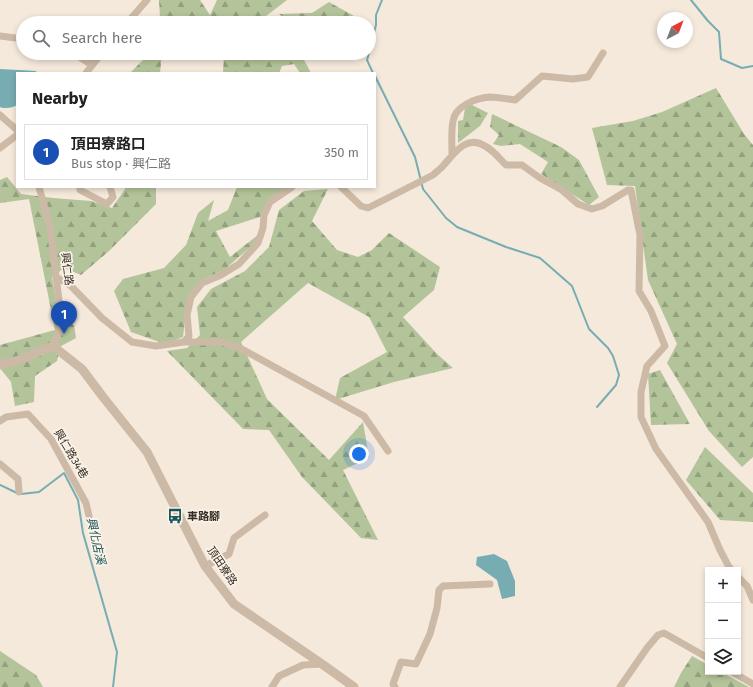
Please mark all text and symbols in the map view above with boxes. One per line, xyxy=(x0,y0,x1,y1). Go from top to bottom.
north arrow xyxy=(657,12,693,48)
search box xyxy=(16,16,376,60)
icon: search xyxy=(30,27,52,49)
text: Search here xyxy=(62,29,142,47)
text: Nearby xyxy=(32,88,87,109)
text: 頂田寮路口 xyxy=(71,135,146,153)
text: 1 xyxy=(43,145,49,160)
text: 350 m xyxy=(324,145,359,160)
text: Bus stop · 興仁路 xyxy=(71,156,171,171)
street label: 興仁路 xyxy=(59,252,75,286)
pin: 1 xyxy=(51,301,77,334)
street label: 興仁路34巷 xyxy=(51,427,91,481)
your location xyxy=(349,444,369,464)
bus stop icon: 車路腳 xyxy=(166,507,184,525)
place label: 車路腳 xyxy=(187,510,220,523)
water label: 興化店溪 xyxy=(84,516,109,568)
street label: 頂田寮路 xyxy=(204,544,240,588)
map controls xyxy=(705,567,741,675)
button: + xyxy=(705,567,741,603)
button: − xyxy=(705,603,741,639)
button: layers xyxy=(705,639,741,675)

